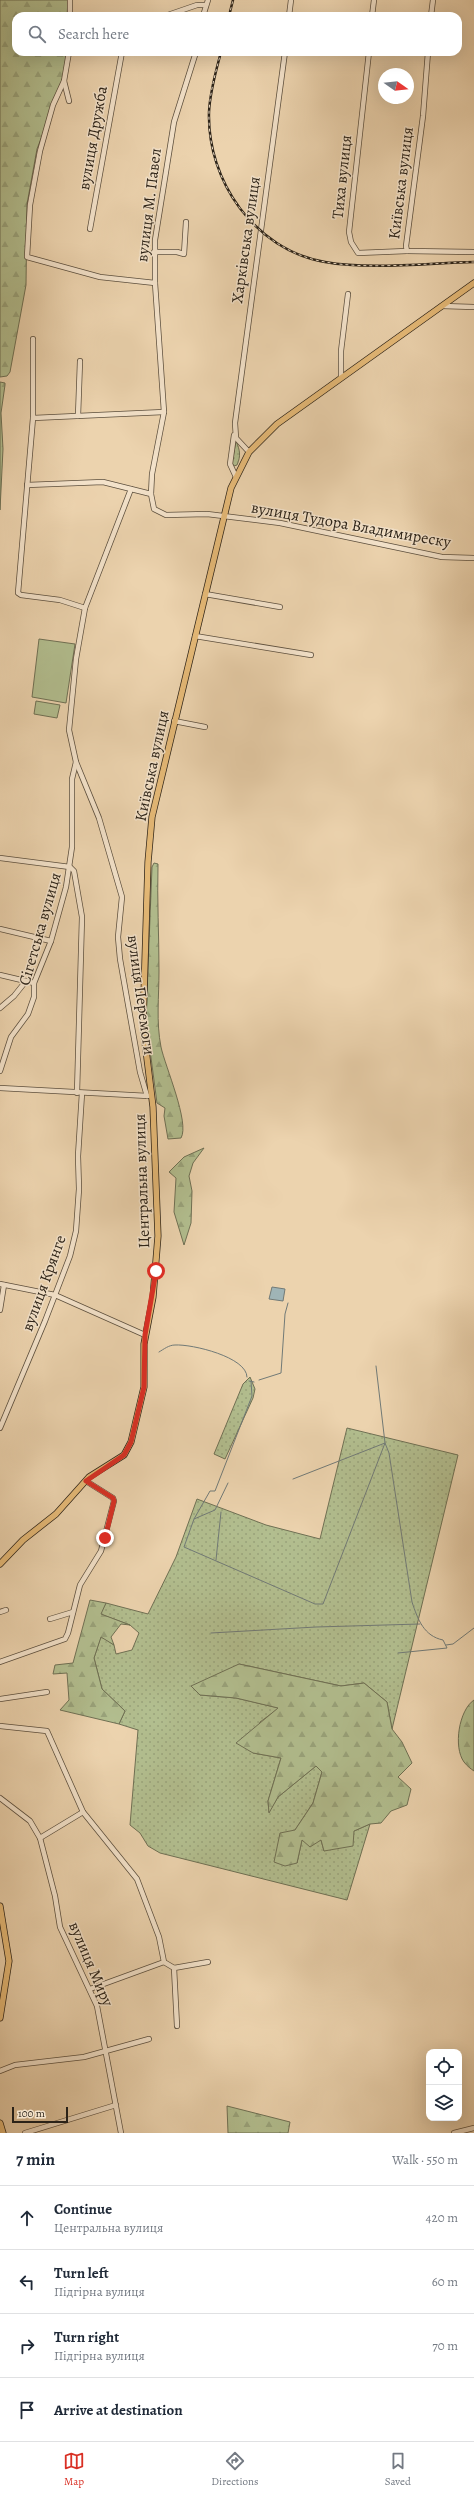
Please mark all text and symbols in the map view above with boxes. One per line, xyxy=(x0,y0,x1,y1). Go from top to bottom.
search box xyxy=(12,12,462,56)
icon: search xyxy=(26,23,48,45)
text: Search here xyxy=(58,24,129,44)
north arrow xyxy=(378,68,414,104)
street label: вулиця Дружба xyxy=(73,84,113,192)
street label: Київська вулиця xyxy=(383,125,419,240)
street label: Тиха вулиця xyxy=(327,134,357,220)
street label: вулиця М. Павел xyxy=(131,147,167,263)
street label: Харківська вулиця xyxy=(226,175,266,305)
street label: вулиця Тудора Владимиреску xyxy=(249,497,453,554)
street label: Київська вулиця xyxy=(129,708,175,824)
street label: Сігетська вулиця xyxy=(13,870,67,988)
street label: вулиця Перемоги xyxy=(122,934,160,1056)
street label: Центральна вулиця xyxy=(129,1113,155,1249)
street label: вулиця Крянге xyxy=(16,1232,72,1334)
route start xyxy=(147,1262,165,1280)
route end xyxy=(96,1529,114,1547)
street label: вулиця Миру xyxy=(63,1918,119,2010)
map controls xyxy=(426,2049,462,2121)
button: locate xyxy=(426,2049,462,2085)
button: layers xyxy=(426,2085,462,2121)
scale bar xyxy=(12,2105,68,2124)
text: 100 m xyxy=(18,2106,45,2121)
text: 7 min xyxy=(16,2148,55,2171)
text: Walk · 550 m xyxy=(392,2151,458,2168)
text: Continue xyxy=(54,2199,112,2219)
icon: ahead xyxy=(16,2207,38,2229)
text: 420 m xyxy=(426,2209,458,2226)
text: Центральна вулиця xyxy=(54,2219,163,2236)
text: Turn left xyxy=(54,2263,109,2283)
icon: left xyxy=(16,2271,38,2293)
text: 60 m xyxy=(432,2273,458,2290)
text: Підгірна вулиця xyxy=(54,2283,145,2300)
text: Turn right xyxy=(54,2327,119,2347)
icon: right xyxy=(16,2335,38,2357)
text: 70 m xyxy=(432,2337,458,2354)
text: Підгірна вулиця xyxy=(54,2347,145,2364)
icon: arrive xyxy=(16,2399,38,2421)
text: Arrive at destination xyxy=(54,2400,183,2420)
tab: Map xyxy=(63,2450,85,2489)
tab: Directions xyxy=(211,2450,259,2489)
tab: Saved xyxy=(385,2450,411,2489)

